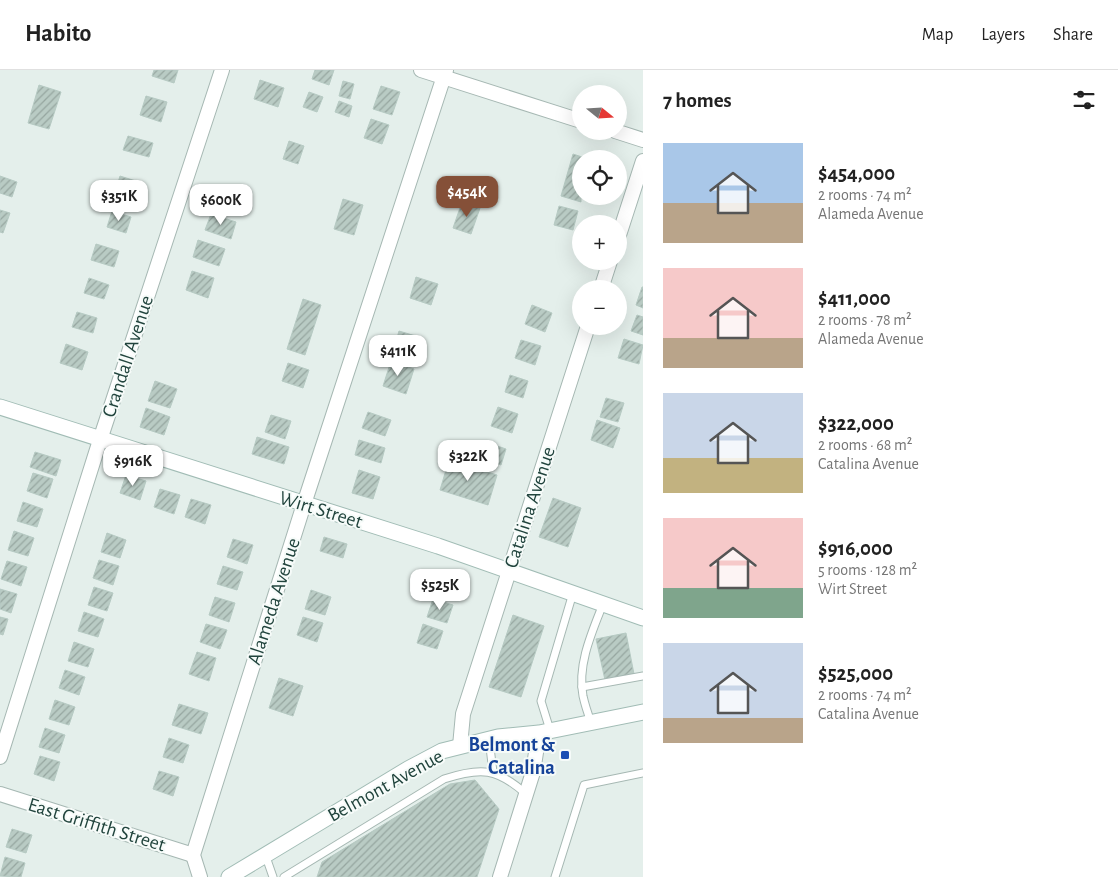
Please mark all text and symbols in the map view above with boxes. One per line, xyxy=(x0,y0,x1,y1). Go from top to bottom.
text: Habito xyxy=(25,22,91,46)
text: Map xyxy=(922,26,953,44)
text: Layers xyxy=(981,26,1025,44)
text: Share xyxy=(1053,26,1093,44)
north arrow xyxy=(572,85,628,140)
map controls xyxy=(572,85,627,335)
icon: filters xyxy=(1070,86,1098,114)
text: 7 homes xyxy=(663,90,732,111)
button: locate xyxy=(572,150,627,205)
icon: home xyxy=(703,163,763,223)
text: $454,000 xyxy=(818,163,895,184)
pin: $454K xyxy=(432,176,502,218)
pin: $351K xyxy=(84,180,154,222)
pin: $600K xyxy=(186,184,256,226)
text: $454K xyxy=(447,184,487,200)
text: 2 rooms · 74 m² xyxy=(818,187,912,203)
text: $351K xyxy=(101,188,137,204)
text: $600K xyxy=(201,192,241,208)
text: Alameda Avenue xyxy=(818,206,924,222)
button: + xyxy=(572,215,627,270)
button: − xyxy=(572,280,627,335)
icon: home xyxy=(703,288,763,348)
text: $411,000 xyxy=(818,288,891,309)
street label: Crandall Avenue xyxy=(99,293,157,420)
text: 2 rooms · 78 m² xyxy=(818,312,912,328)
text: Alameda Avenue xyxy=(818,331,924,347)
pin: $411K xyxy=(363,334,433,377)
text: $411K xyxy=(380,343,416,359)
icon: home xyxy=(703,413,763,473)
text: $322,000 xyxy=(818,413,894,434)
text: 2 rooms · 68 m² xyxy=(818,437,912,453)
pin: $322K xyxy=(433,440,503,482)
pin: $916K xyxy=(98,444,168,487)
street label: Catalina Avenue xyxy=(501,444,559,570)
text: $322K xyxy=(449,448,487,464)
text: $916K xyxy=(114,453,152,469)
text: Catalina Avenue xyxy=(818,456,919,472)
street label: Wirt Street xyxy=(277,488,365,532)
street label: Alameda Avenue xyxy=(244,535,304,667)
icon: home xyxy=(703,538,763,598)
text: $916,000 xyxy=(818,538,893,559)
text: 5 rooms · 128 m² xyxy=(818,562,917,578)
pin: $525K xyxy=(405,568,475,611)
text: $525K xyxy=(421,577,459,593)
text: Wirt Street xyxy=(818,581,887,597)
icon: home xyxy=(703,663,763,723)
text: $525,000 xyxy=(818,663,893,684)
text: 2 rooms · 74 m² xyxy=(818,687,912,703)
text: Catalina Avenue xyxy=(818,706,919,722)
place label: Belmont & Catalina xyxy=(468,735,556,778)
street label: Belmont Avenue xyxy=(324,746,447,826)
marker: Belmont & Catalina xyxy=(559,749,571,761)
street label: East Griffith Street xyxy=(26,795,168,856)

